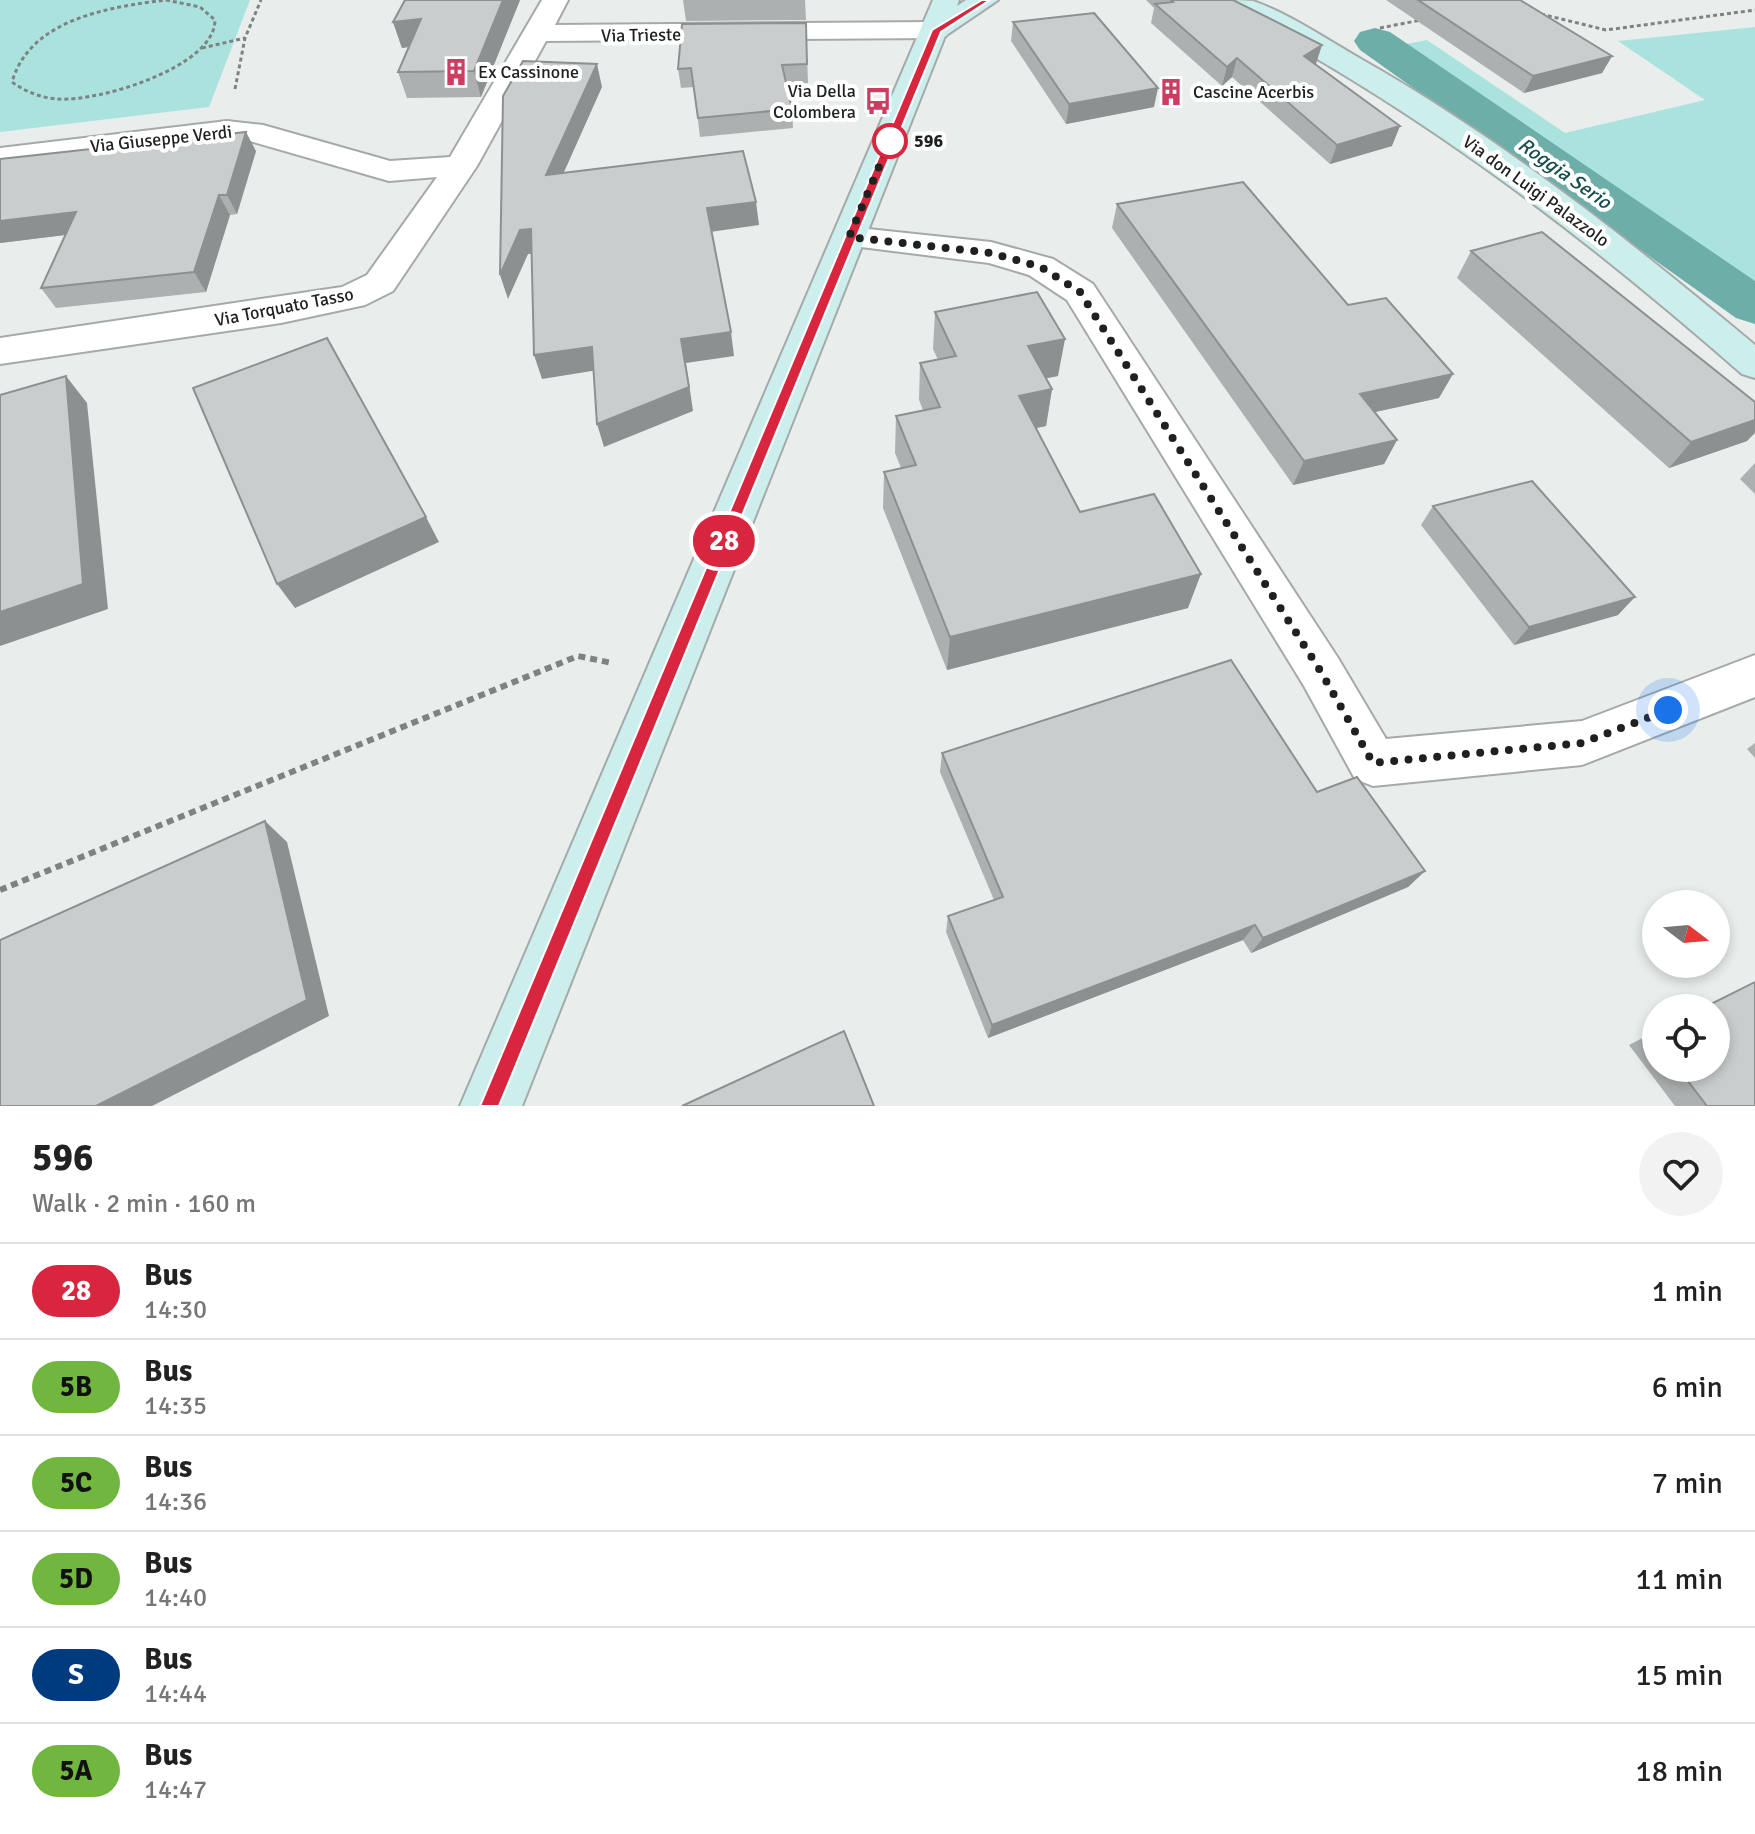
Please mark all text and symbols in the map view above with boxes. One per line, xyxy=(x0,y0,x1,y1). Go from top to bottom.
street label: Via Trieste xyxy=(601,23,681,47)
building icon: Ex Cassinone xyxy=(441,57,471,87)
place label: Ex Cassinone xyxy=(478,61,579,83)
building icon: Cascine Acerbis xyxy=(1156,77,1186,107)
place label: Via Della Colombera xyxy=(773,80,856,123)
place label: Cascine Acerbis xyxy=(1193,81,1314,103)
bus stop icon: Via Della Colombera xyxy=(863,86,893,116)
street label: Via Giuseppe Verdi xyxy=(89,121,233,157)
marker: 596 xyxy=(873,124,907,158)
place label: 596 xyxy=(914,130,943,152)
street label: Via don Luigi Palazzolo xyxy=(1458,130,1614,252)
water label: Roggia Serio xyxy=(1513,132,1617,215)
street label: Via Torquato Tasso xyxy=(213,283,355,331)
line badge: 28 xyxy=(688,515,760,567)
text: 28 xyxy=(709,524,739,558)
your location xyxy=(1648,690,1688,730)
north arrow xyxy=(1642,890,1730,978)
map controls xyxy=(1642,890,1730,1082)
button: locate xyxy=(1642,994,1730,1082)
button: heart xyxy=(1639,1132,1723,1216)
text: 596 xyxy=(32,1134,94,1181)
text: Walk · 2 min · 160 m xyxy=(32,1188,256,1220)
text: Bus xyxy=(144,1257,192,1294)
text: 1 min xyxy=(1652,1273,1723,1310)
text: 28 xyxy=(61,1274,91,1308)
text: 14:30 xyxy=(144,1294,207,1326)
text: Bus xyxy=(144,1353,192,1390)
text: 6 min xyxy=(1652,1369,1723,1406)
text: 5B xyxy=(60,1370,92,1404)
text: 14:35 xyxy=(144,1390,207,1422)
text: Bus xyxy=(144,1449,192,1486)
text: 7 min xyxy=(1652,1465,1723,1502)
text: 5C xyxy=(60,1466,92,1500)
text: 14:36 xyxy=(144,1486,207,1518)
text: Bus xyxy=(144,1545,192,1582)
text: 11 min xyxy=(1636,1561,1723,1598)
text: 5D xyxy=(59,1562,93,1596)
text: 14:40 xyxy=(144,1582,207,1614)
text: Bus xyxy=(144,1641,192,1678)
text: 15 min xyxy=(1636,1657,1723,1694)
text: S xyxy=(68,1658,84,1692)
text: 14:44 xyxy=(144,1678,207,1710)
text: Bus xyxy=(144,1737,192,1774)
text: 18 min xyxy=(1636,1753,1723,1790)
text: 5A xyxy=(60,1754,92,1788)
text: 14:47 xyxy=(144,1774,207,1806)

